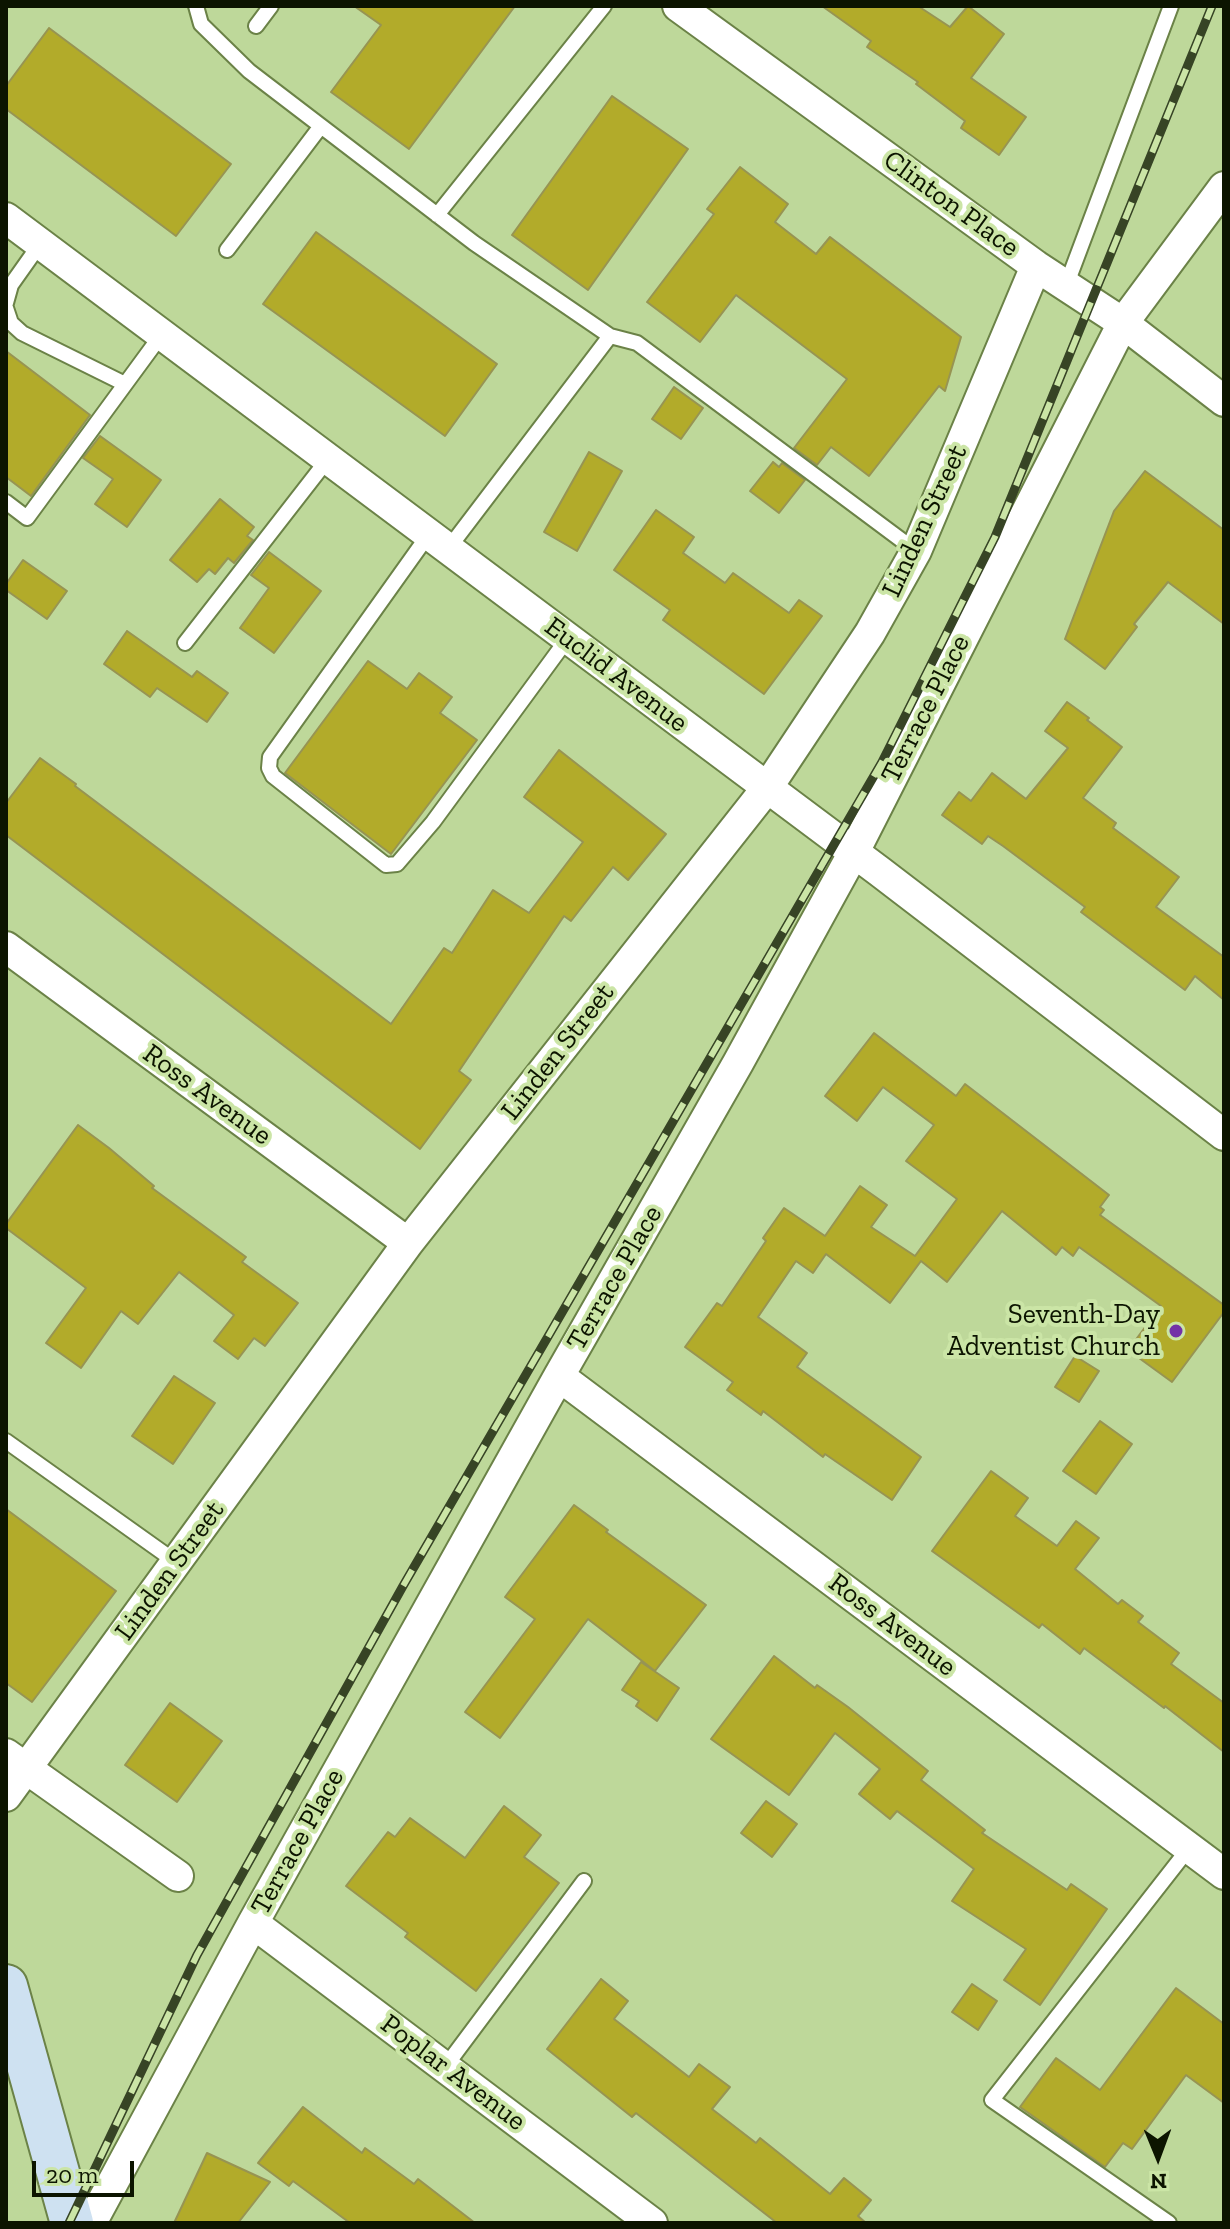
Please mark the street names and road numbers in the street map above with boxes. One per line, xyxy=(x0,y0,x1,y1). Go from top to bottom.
street label: Clinton Place xyxy=(877,143,1025,265)
street label: Linden Street xyxy=(875,440,975,602)
street label: Euclid Avenue xyxy=(538,610,694,740)
street label: Terrace Place xyxy=(874,629,978,789)
street label: Linden Street xyxy=(494,977,622,1127)
street label: Ross Avenue xyxy=(136,1037,278,1153)
street label: Terrace Place xyxy=(560,1200,670,1356)
street label: Linden Street xyxy=(108,1495,232,1647)
street label: Ross Avenue xyxy=(822,1566,962,1684)
street label: Terrace Place xyxy=(244,1763,352,1921)
street label: Poplar Avenue xyxy=(374,2008,532,2138)

